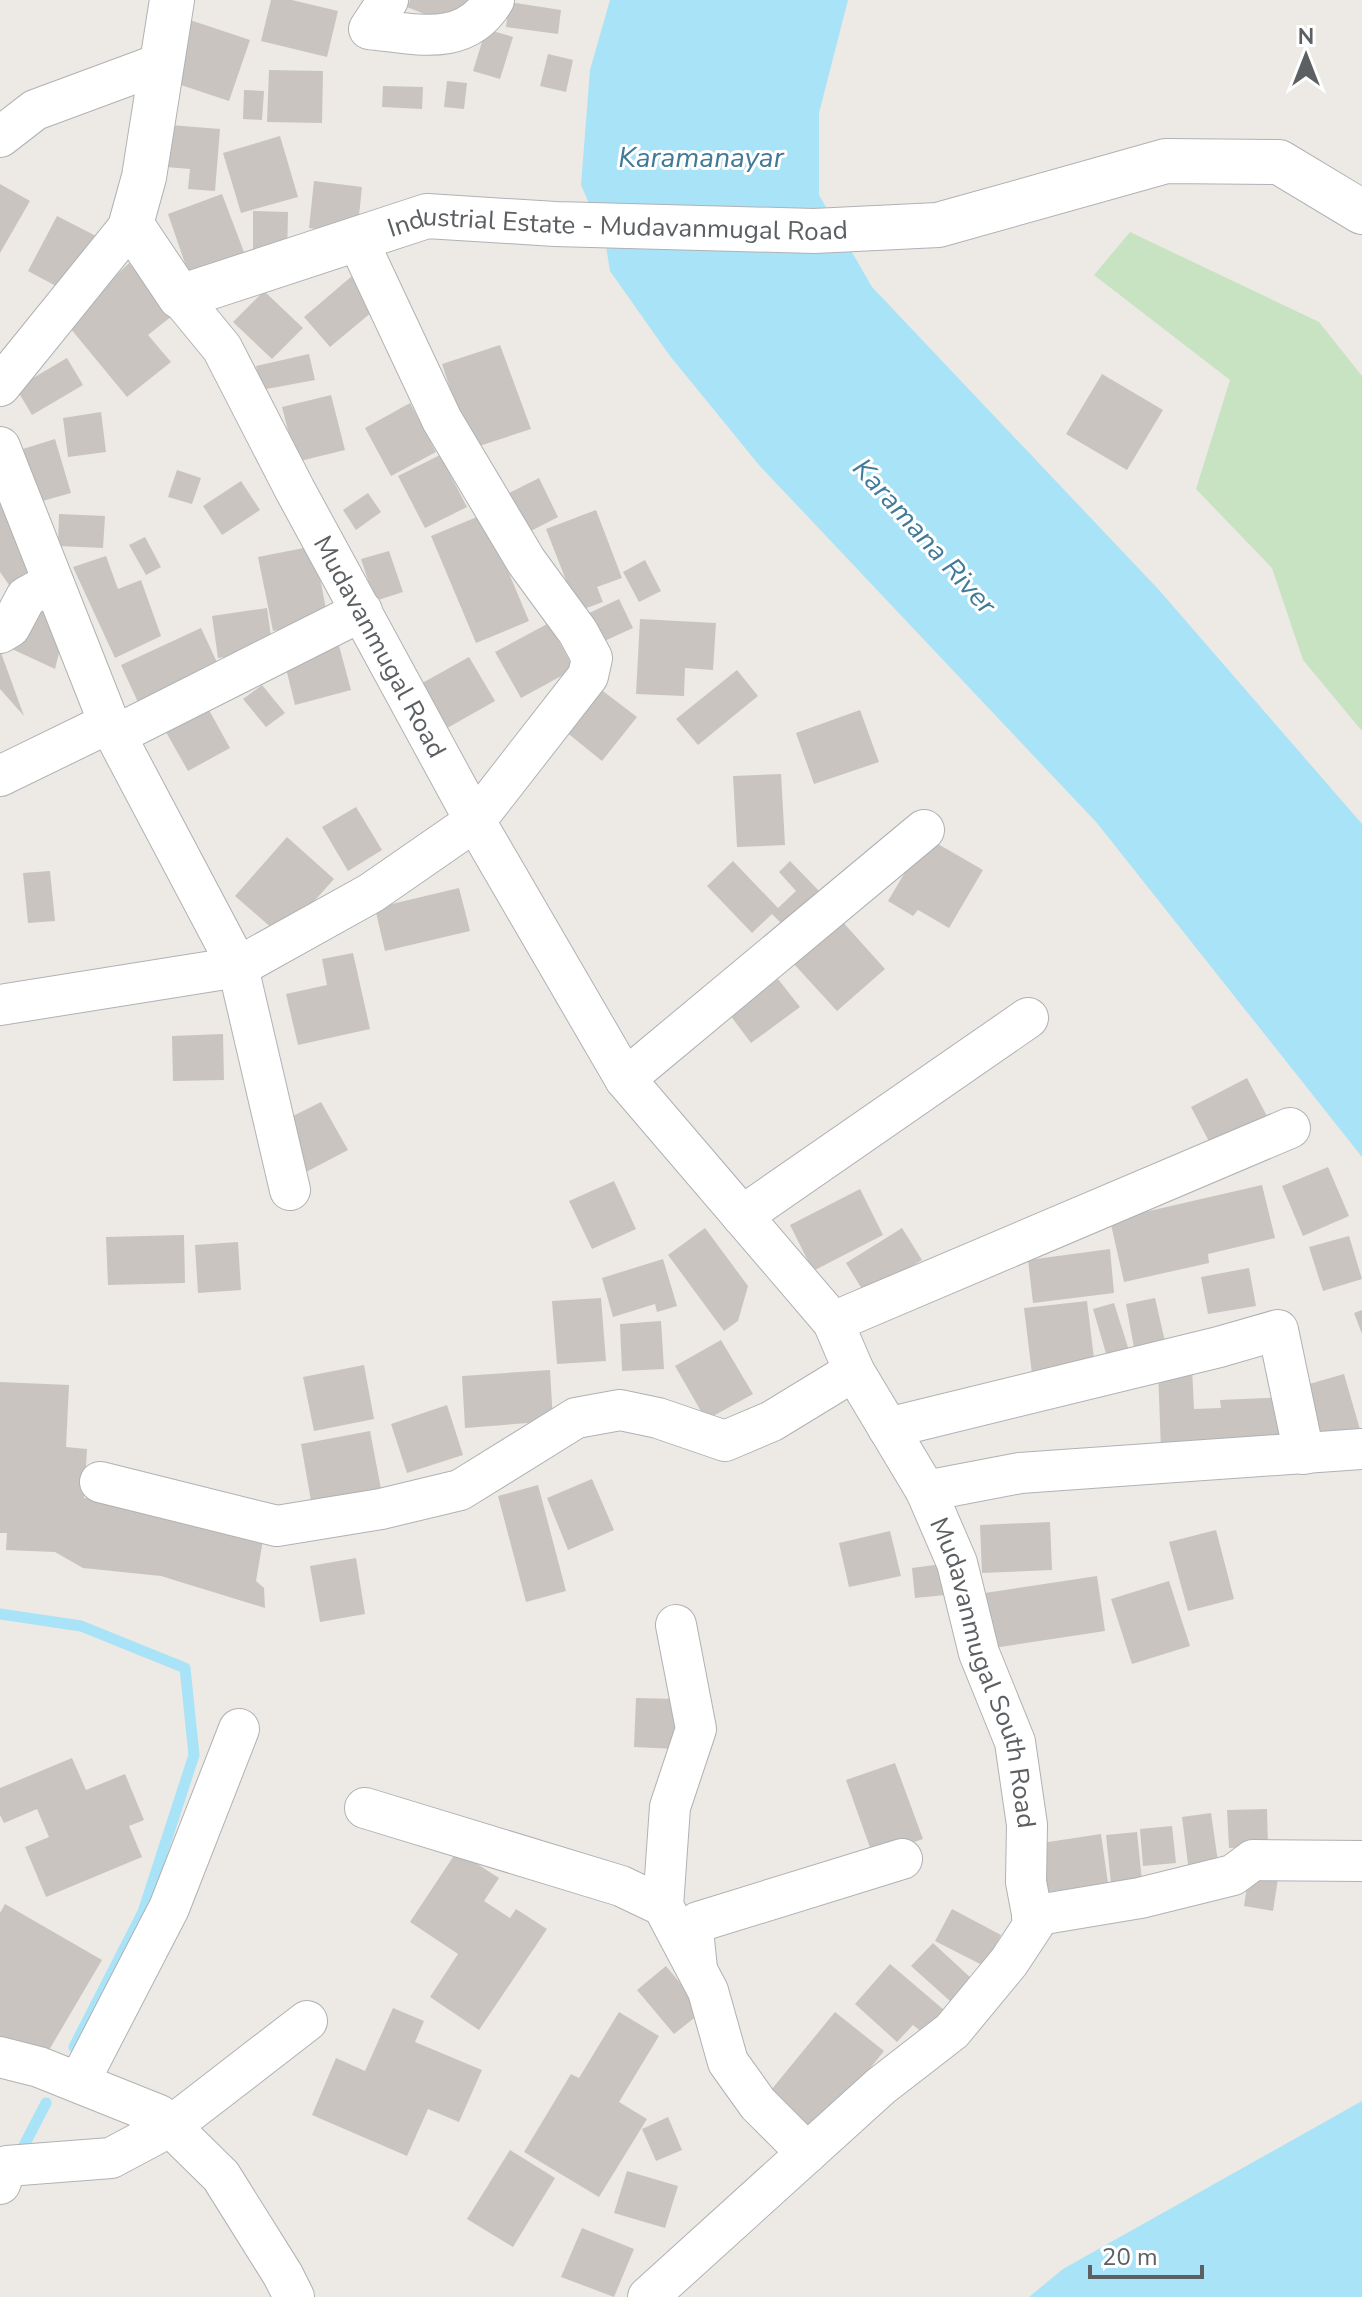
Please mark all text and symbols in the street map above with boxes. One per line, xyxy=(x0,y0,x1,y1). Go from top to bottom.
north arrow xyxy=(1266,16,1346,96)
text: N xyxy=(1298,22,1314,52)
water label: Karamanayar xyxy=(618,139,785,177)
street label: Industrial Estate - Mudavanmugal Road xyxy=(383,199,849,249)
water label: Karamana River xyxy=(844,450,1005,624)
street label: Mudavanmugal Road xyxy=(305,529,454,764)
street label: Mudavanmugal South Road xyxy=(921,1512,1044,1830)
scale bar xyxy=(1090,2229,1202,2279)
text: 20 m xyxy=(1102,2241,1158,2273)

